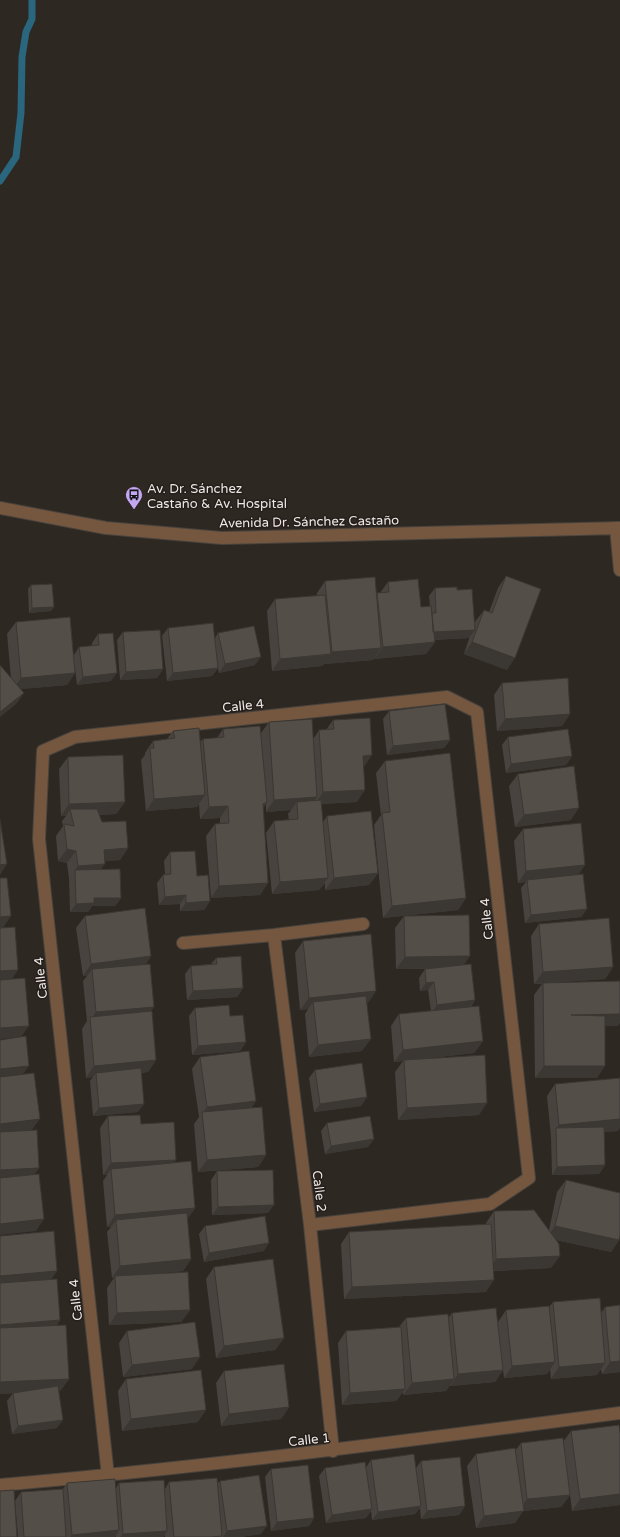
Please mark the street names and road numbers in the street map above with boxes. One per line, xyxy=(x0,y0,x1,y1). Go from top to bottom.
street label: Avenida Dr. Sánchez Castaño xyxy=(219,512,399,532)
street label: Calle 4 xyxy=(222,696,265,716)
street label: Calle 4 xyxy=(477,897,497,940)
street label: Calle 4 xyxy=(31,956,51,999)
street label: Calle 2 xyxy=(309,1169,329,1213)
street label: Calle 4 xyxy=(66,1278,86,1321)
street label: Calle 1 xyxy=(288,1430,331,1450)

